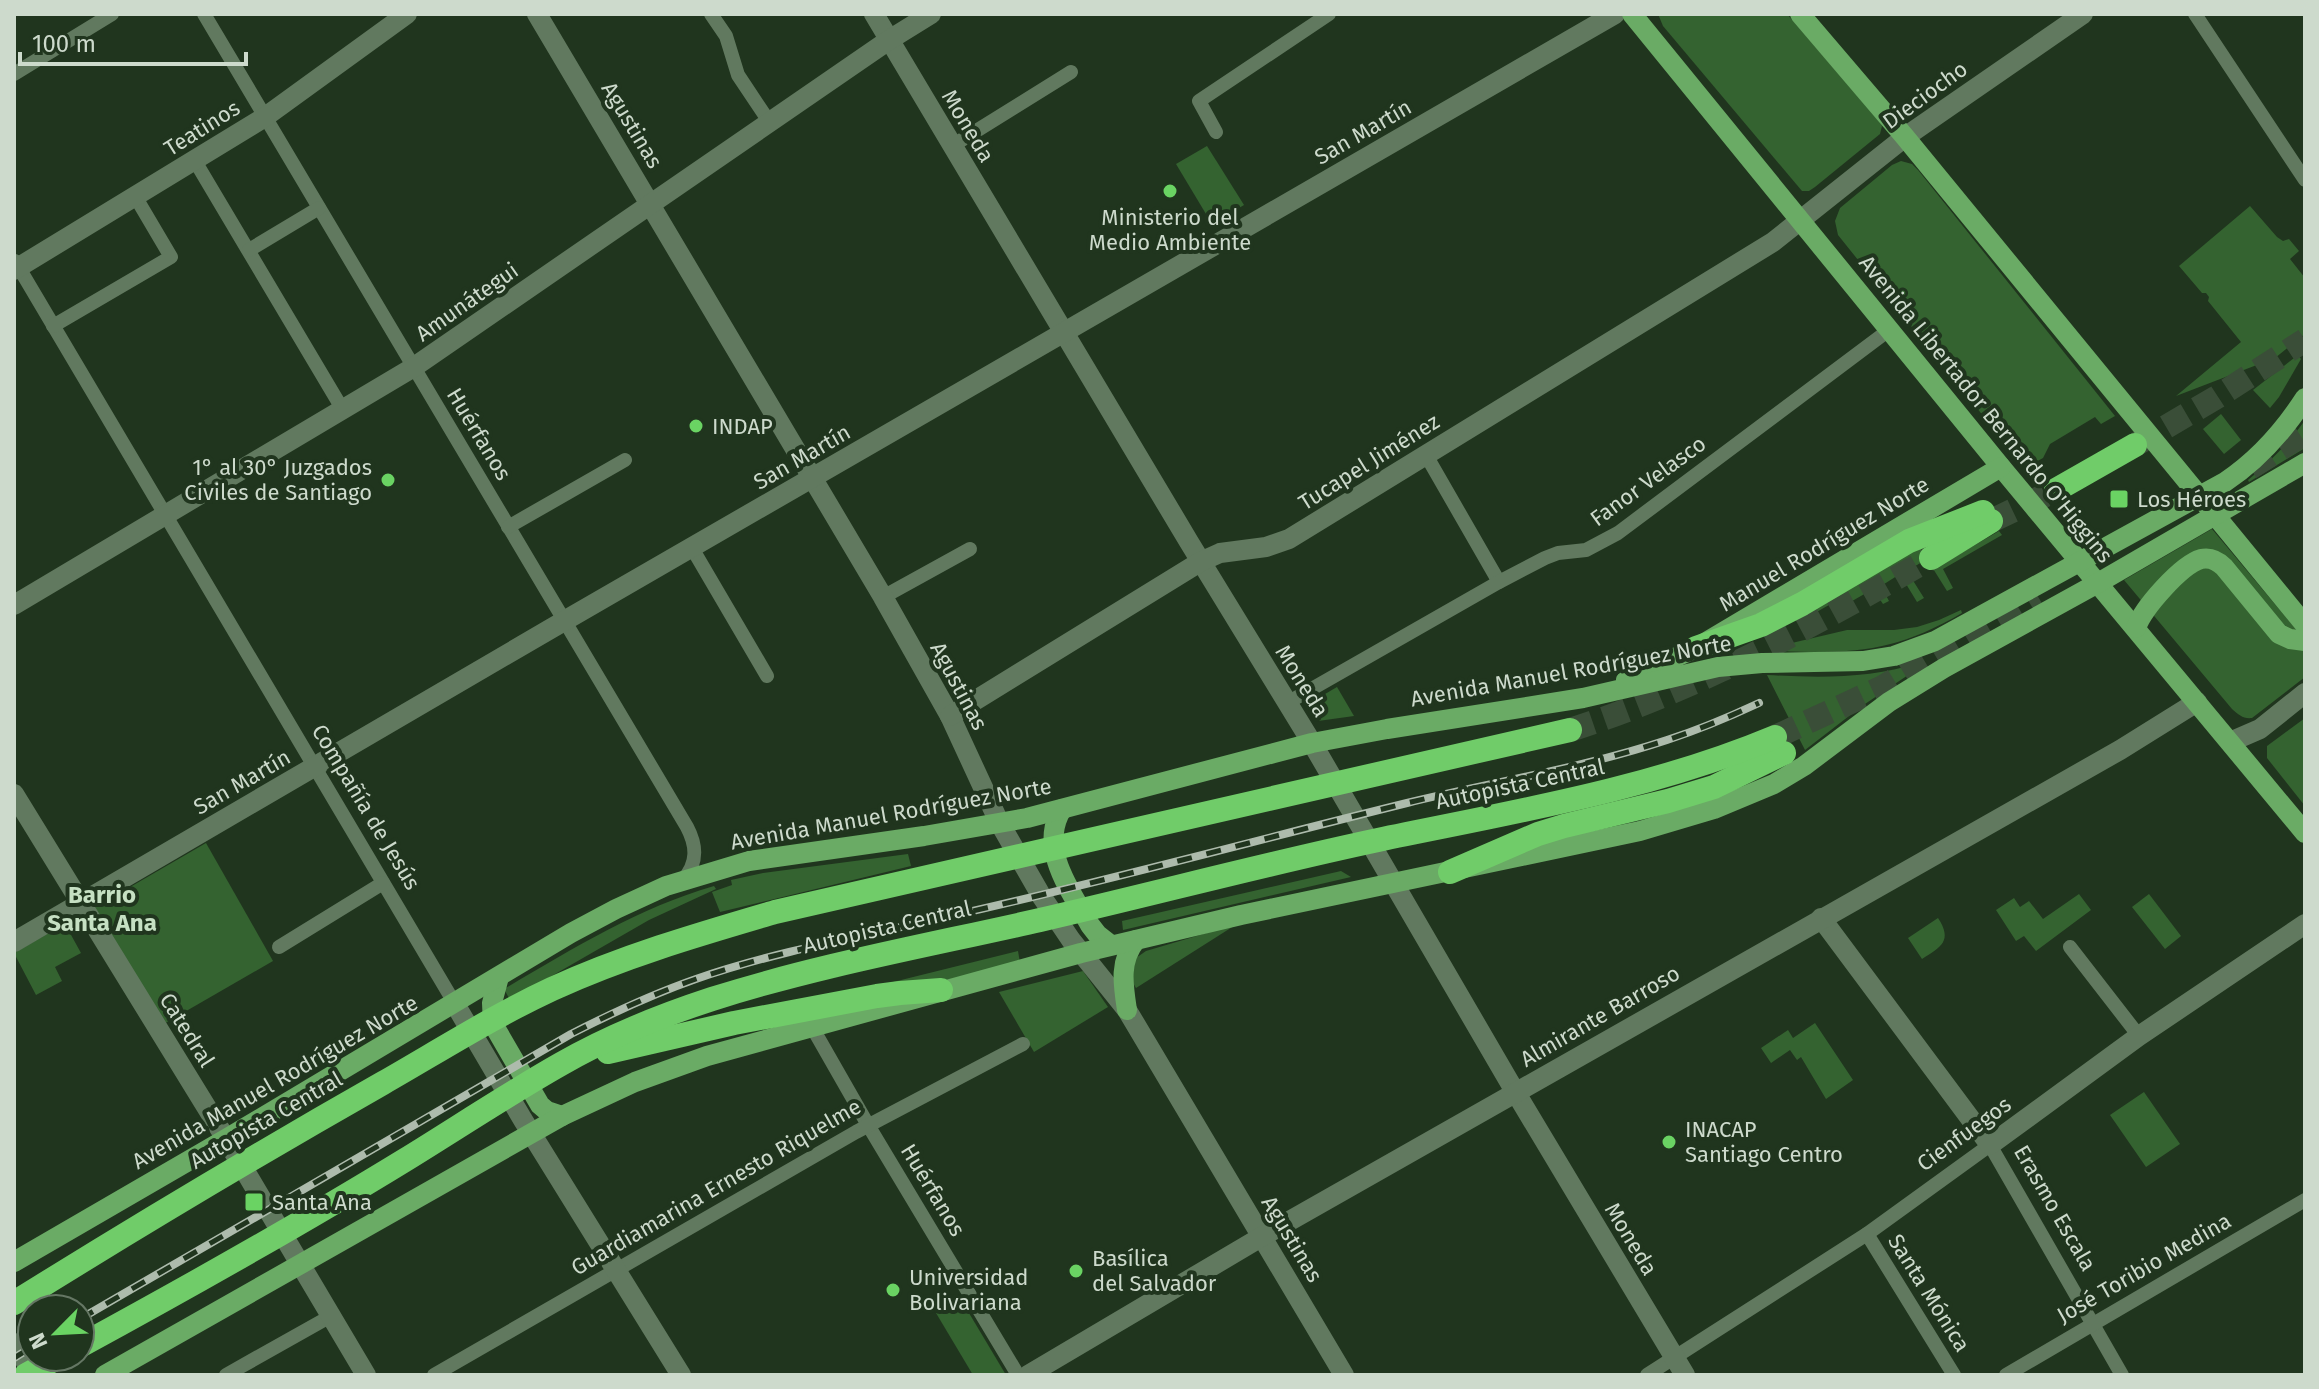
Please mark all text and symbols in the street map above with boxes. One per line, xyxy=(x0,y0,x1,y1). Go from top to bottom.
scale bar xyxy=(20,16,246,66)
text: 100 m xyxy=(32,30,96,58)
street label: Dieciocho xyxy=(1877,55,1973,135)
street label: Agustinas xyxy=(596,77,668,173)
street label: Moneda xyxy=(936,85,1000,167)
street label: San Martín xyxy=(1310,93,1416,171)
street label: Teatinos xyxy=(159,94,245,162)
marker: Ministerio del Medio Ambiente xyxy=(1161,182,1179,200)
place label: Ministerio del Medio Ambiente xyxy=(1089,204,1251,256)
street label: Avenida Libertador Bernardo O'Higgins xyxy=(1853,250,2119,568)
street label: Amunátegui xyxy=(411,257,523,347)
street label: Huérfanos xyxy=(441,383,517,485)
street label: Tucapel Jiménez xyxy=(1294,408,1444,516)
place label: INDAP xyxy=(712,413,773,440)
marker: INDAP xyxy=(687,417,705,435)
street label: San Martín xyxy=(749,418,855,496)
street label: Fanor Velasco xyxy=(1585,430,1711,532)
place label: 1° al 30° Juzgados Civiles de Santiago xyxy=(184,454,372,506)
marker: 1° al 30° Juzgados Civiles de Santiago xyxy=(379,471,397,489)
street label: Manuel Rodríguez Norte xyxy=(1714,471,1934,617)
place label: Los Héroes xyxy=(2137,486,2246,513)
marker: Los Héroes xyxy=(2108,488,2130,510)
street label: Avenida Manuel Rodríguez Norte xyxy=(1408,629,1734,713)
street label: Agustinas xyxy=(925,637,993,735)
street label: Moneda xyxy=(1269,640,1335,722)
street label: Compañía de Jesús xyxy=(306,719,426,895)
street label: San Martín xyxy=(189,743,295,821)
street label: Autopista Central xyxy=(1433,753,1607,815)
street label: Avenida Manuel Rodríguez Norte xyxy=(728,772,1054,856)
district label: Barrio Santa Ana xyxy=(47,881,157,937)
street label: Autopista Central xyxy=(800,895,974,959)
street label: Almirante Barroso xyxy=(1515,959,1685,1073)
street label: Catedral xyxy=(154,988,220,1072)
street label: Avenida Manuel Rodríguez Norte xyxy=(127,989,423,1175)
street label: Autopista Central xyxy=(185,1065,347,1175)
street label: Cienfuegos xyxy=(1912,1091,2016,1177)
street label: Guardiamarina Ernesto Riquelme xyxy=(566,1093,866,1281)
place label: INACAP Santiago Centro xyxy=(1685,1116,1843,1168)
marker: INACAP Santiago Centro xyxy=(1660,1133,1678,1151)
street label: Huérfanos xyxy=(895,1139,971,1241)
street label: Erasmo Escala xyxy=(2008,1140,2102,1276)
place label: Santa Ana xyxy=(272,1189,372,1216)
marker: Santa Ana xyxy=(243,1191,265,1213)
street label: Agustinas xyxy=(1256,1191,1328,1287)
street label: Moneda xyxy=(1599,1198,1663,1280)
street label: José Toribio Medina xyxy=(2052,1207,2236,1329)
street label: Santa Mónica xyxy=(1882,1229,1976,1357)
place label: Basílica del Salvador xyxy=(1092,1245,1217,1297)
marker: Basílica del Salvador xyxy=(1067,1262,1085,1280)
place label: Universidad Bolivariana xyxy=(909,1264,1028,1316)
marker: Universidad Bolivariana xyxy=(884,1281,902,1299)
north arrow xyxy=(16,1293,96,1373)
text: N xyxy=(23,1329,53,1353)

